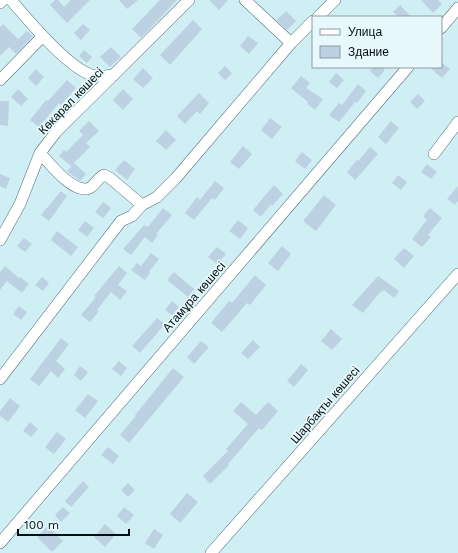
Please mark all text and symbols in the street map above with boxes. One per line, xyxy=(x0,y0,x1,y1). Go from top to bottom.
legend xyxy=(312,16,442,68)
text: Улица xyxy=(348,25,382,39)
text: Здание xyxy=(348,45,389,59)
street label: Көкарал көшесі xyxy=(36,65,106,137)
street label: Атамұра көшесі xyxy=(160,259,228,335)
street label: Шарбақты көшесі xyxy=(288,363,362,447)
scale bar xyxy=(18,511,129,537)
text: 100 m xyxy=(24,518,59,532)

